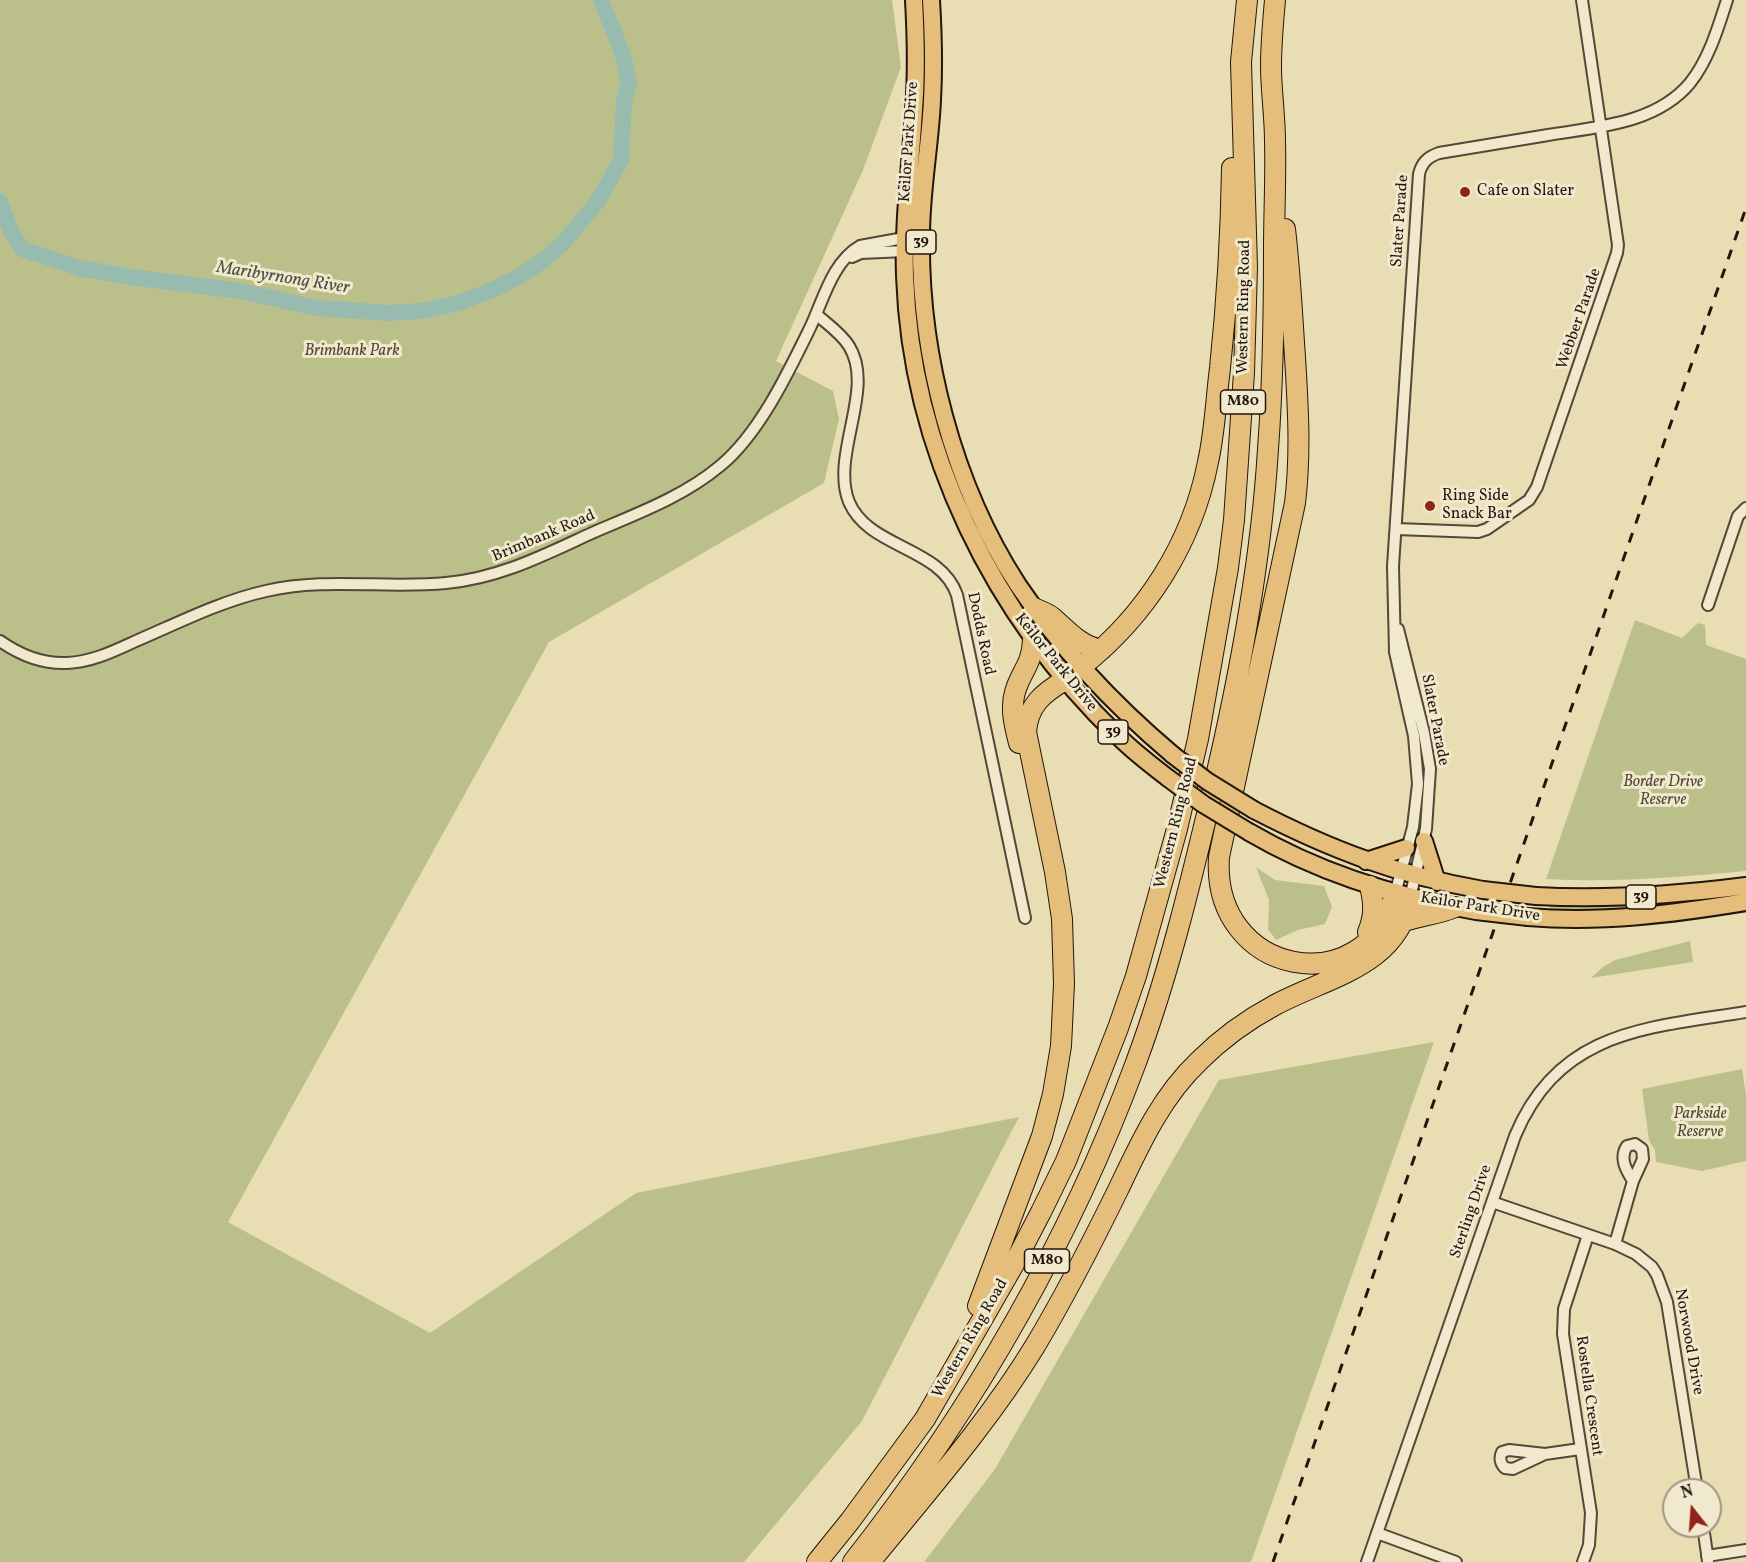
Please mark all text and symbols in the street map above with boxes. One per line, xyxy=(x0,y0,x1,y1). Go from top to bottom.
street label: Keilor Park Drive xyxy=(896,81,924,203)
street label: Slater Parade xyxy=(1388,174,1414,268)
place label: Cafe on Slater xyxy=(1477,182,1574,202)
marker: Cafe on Slater xyxy=(1458,185,1472,199)
road number: 39 xyxy=(906,230,936,254)
street label: Western Ring Road xyxy=(1234,240,1256,374)
water label: Maribyrnong River xyxy=(215,258,351,300)
street label: Webber Parade xyxy=(1554,266,1606,372)
park label: Brimbank Park xyxy=(304,342,400,362)
road number: M80 xyxy=(1220,390,1266,414)
place label: Ring Side Snack Bar xyxy=(1442,487,1512,525)
marker: Ring Side Snack Bar xyxy=(1423,499,1437,513)
street label: Brimbank Road xyxy=(490,507,598,567)
street label: Dodds Road xyxy=(962,591,998,677)
street label: Keilor Park Drive xyxy=(1010,610,1100,716)
street label: Slater Parade xyxy=(1416,673,1452,767)
road number: 39 xyxy=(1098,720,1128,744)
street label: Western Ring Road xyxy=(1151,755,1203,891)
park label: Border Drive Reserve xyxy=(1623,773,1703,811)
road number: 39 xyxy=(1626,885,1656,909)
street label: Keilor Park Drive xyxy=(1419,889,1541,927)
park label: Parkside Reserve xyxy=(1673,1105,1727,1143)
street label: Sterling Drive xyxy=(1447,1162,1497,1262)
road number: M80 xyxy=(1024,1249,1070,1273)
street label: Western Ring Road xyxy=(929,1276,1013,1402)
street label: Norwood Drive xyxy=(1669,1287,1707,1397)
street label: Rostella Crescent xyxy=(1570,1335,1606,1457)
north arrow xyxy=(1662,1478,1722,1538)
text: N xyxy=(1679,1480,1696,1505)

